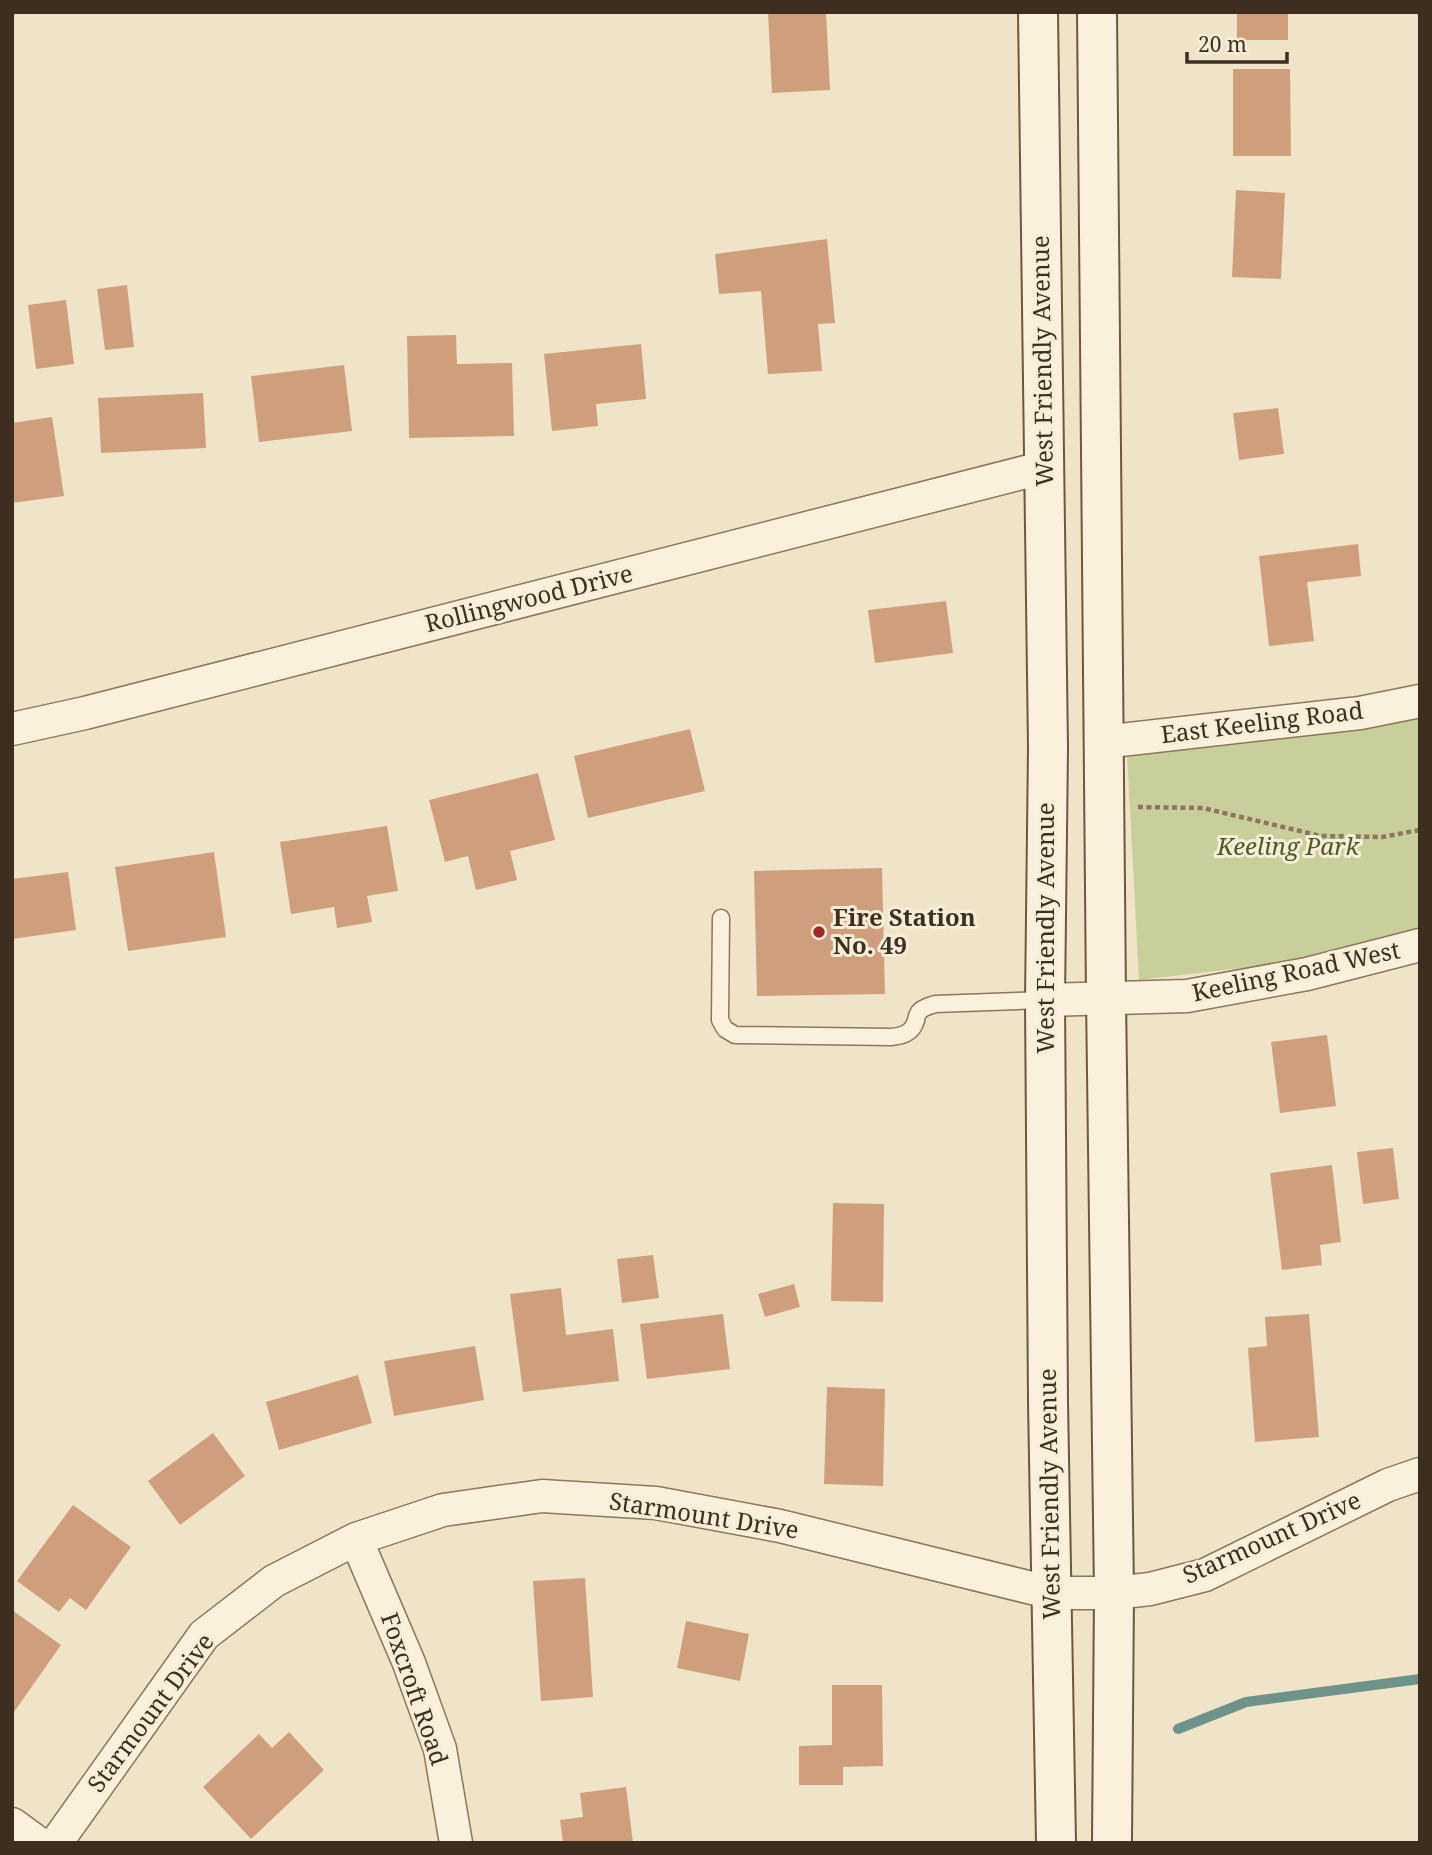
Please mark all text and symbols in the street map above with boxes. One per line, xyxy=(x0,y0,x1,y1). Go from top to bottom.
scale bar xyxy=(1187,21,1287,65)
text: 20 m xyxy=(1198,30,1247,58)
street label: West Friendly Avenue xyxy=(1023,235,1060,487)
street label: Rollingwood Drive xyxy=(421,556,636,639)
street label: East Keeling Road xyxy=(1159,693,1365,750)
street label: West Friendly Avenue xyxy=(1028,802,1061,1054)
park label: Keeling Park xyxy=(1216,829,1360,862)
place label: Fire Station No. 49 xyxy=(833,900,976,961)
marker: Fire Station No. 49 xyxy=(811,924,827,940)
street label: Keeling Road West xyxy=(1189,932,1403,1009)
street label: West Friendly Avenue xyxy=(1030,1368,1067,1620)
street label: Starmount Drive xyxy=(607,1483,801,1546)
street label: Starmount Drive xyxy=(1177,1483,1366,1591)
street label: Foxcroft Road xyxy=(374,1608,457,1769)
street label: Starmount Drive xyxy=(79,1626,221,1798)

